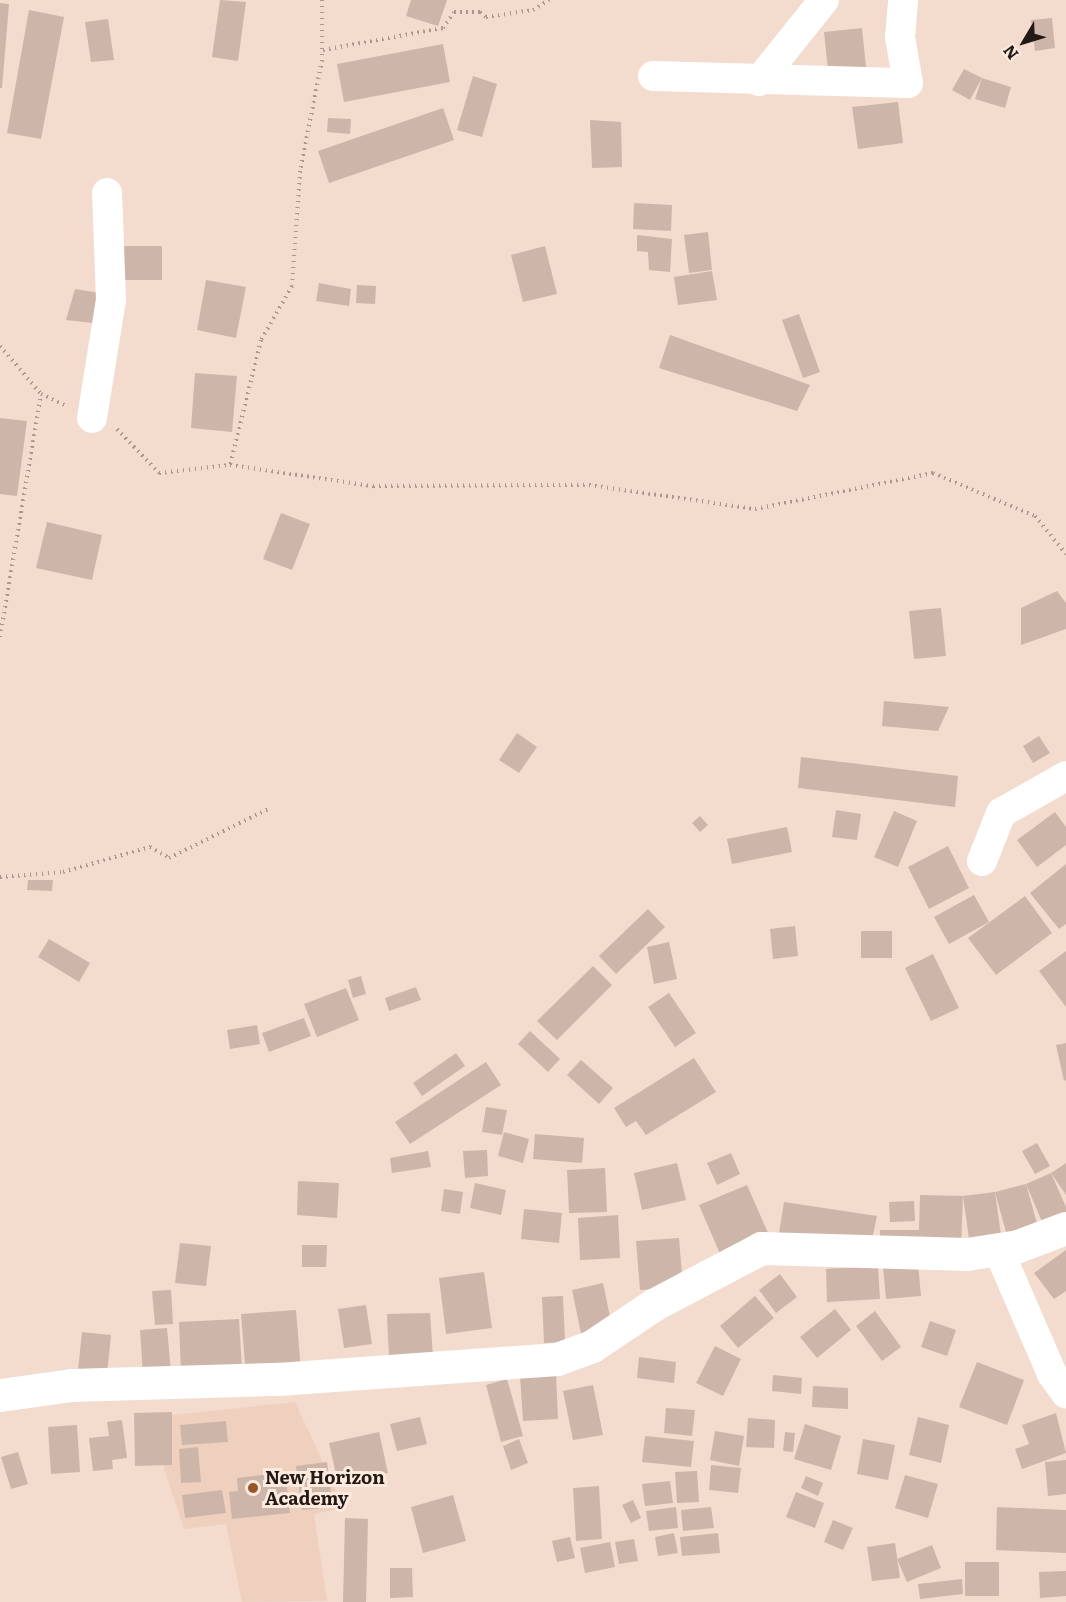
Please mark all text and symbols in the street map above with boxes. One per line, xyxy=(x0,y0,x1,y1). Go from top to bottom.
north arrow xyxy=(994,12,1054,72)
text: N xyxy=(996,40,1023,66)
place label: New Horizon Academy xyxy=(265,1467,385,1510)
marker: New Horizon Academy xyxy=(246,1481,260,1495)

